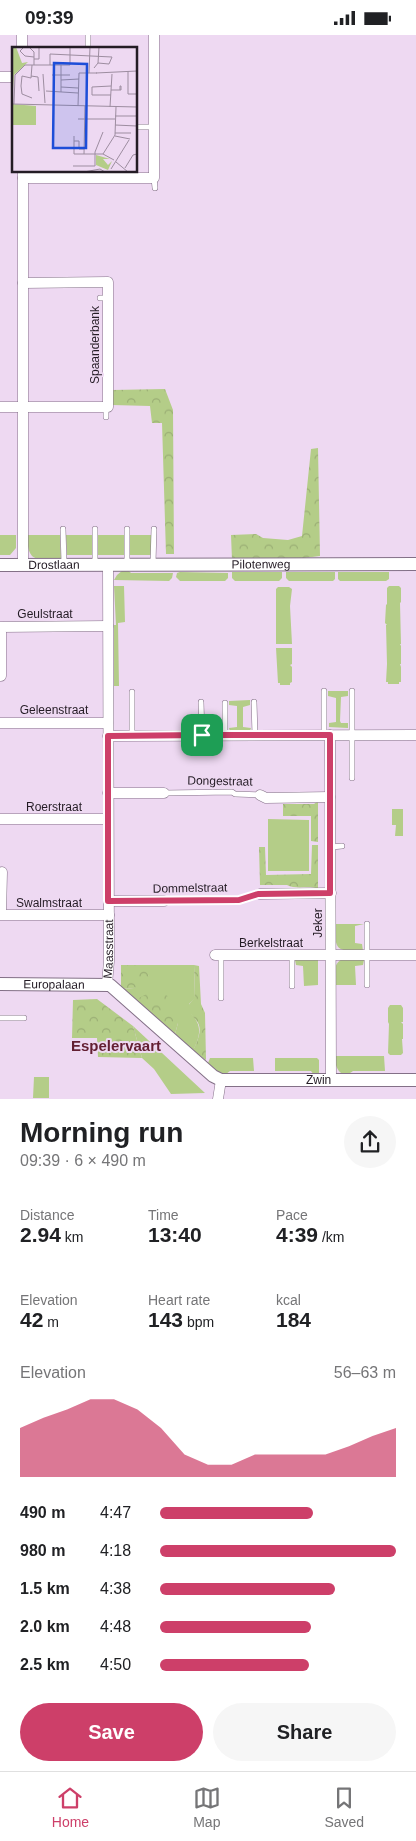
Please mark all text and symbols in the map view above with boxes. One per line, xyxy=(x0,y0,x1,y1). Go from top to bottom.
text: 09:39 xyxy=(25,7,74,28)
inset map xyxy=(12,47,138,173)
street label: Spaanderbank xyxy=(88,305,102,384)
street label: Pilotenweg xyxy=(232,557,290,571)
street label: Drostlaan xyxy=(28,558,80,572)
street label: Geulstraat xyxy=(17,607,73,621)
street label: Geleenstraat xyxy=(20,703,89,717)
pin xyxy=(181,714,223,756)
icon: arrive xyxy=(188,721,216,749)
street label: Dongestraat xyxy=(187,773,253,789)
street label: Roerstraat xyxy=(26,800,83,814)
street label: Dommelstraat xyxy=(153,880,228,896)
street label: Swalmstraat xyxy=(16,896,83,910)
street label: Jeker xyxy=(311,908,325,938)
street label: Maasstraat xyxy=(100,919,116,979)
street label: Berkelstraat xyxy=(239,936,304,950)
street label: Europalaan xyxy=(23,977,85,992)
district label: Espelervaart xyxy=(71,1037,161,1054)
street label: Zwin xyxy=(306,1073,331,1087)
button: share xyxy=(344,1116,396,1168)
text: Morning run xyxy=(20,1117,183,1148)
text: 09:39 · 6 × 490 m xyxy=(20,1152,146,1169)
text: Distance xyxy=(20,1207,74,1223)
text: Time xyxy=(148,1207,179,1223)
text: Pace xyxy=(276,1207,308,1223)
text: 2.94 xyxy=(20,1223,61,1246)
text: 13:40 xyxy=(148,1223,202,1246)
text: 4:39 xyxy=(276,1223,318,1246)
text: km xyxy=(61,1229,83,1245)
text: /km xyxy=(318,1229,344,1245)
text: Elevation xyxy=(20,1292,78,1308)
text: Heart rate xyxy=(148,1292,210,1308)
text: kcal xyxy=(276,1292,301,1308)
text: 42 xyxy=(20,1308,43,1331)
text: 143 xyxy=(148,1308,183,1331)
text: 184 xyxy=(276,1308,311,1331)
text: m xyxy=(43,1314,59,1330)
text: bpm xyxy=(183,1314,214,1330)
text: Elevation xyxy=(20,1364,86,1381)
text: 56–63 m xyxy=(334,1364,396,1381)
text: 490 m xyxy=(20,1504,65,1521)
text: 4:47 xyxy=(100,1504,131,1521)
text: 980 m xyxy=(20,1542,65,1559)
text: 4:18 xyxy=(100,1542,131,1559)
text: 1.5 km xyxy=(20,1580,70,1597)
text: 4:38 xyxy=(100,1580,131,1597)
text: 2.0 km xyxy=(20,1618,70,1635)
text: 4:48 xyxy=(100,1618,131,1635)
text: 2.5 km xyxy=(20,1656,70,1673)
text: 4:50 xyxy=(100,1656,131,1673)
button: Save xyxy=(20,1703,203,1761)
button: Share xyxy=(213,1703,396,1761)
tab: Home xyxy=(52,1784,89,1830)
tab: Map xyxy=(193,1784,221,1830)
tab: Saved xyxy=(324,1784,364,1830)

